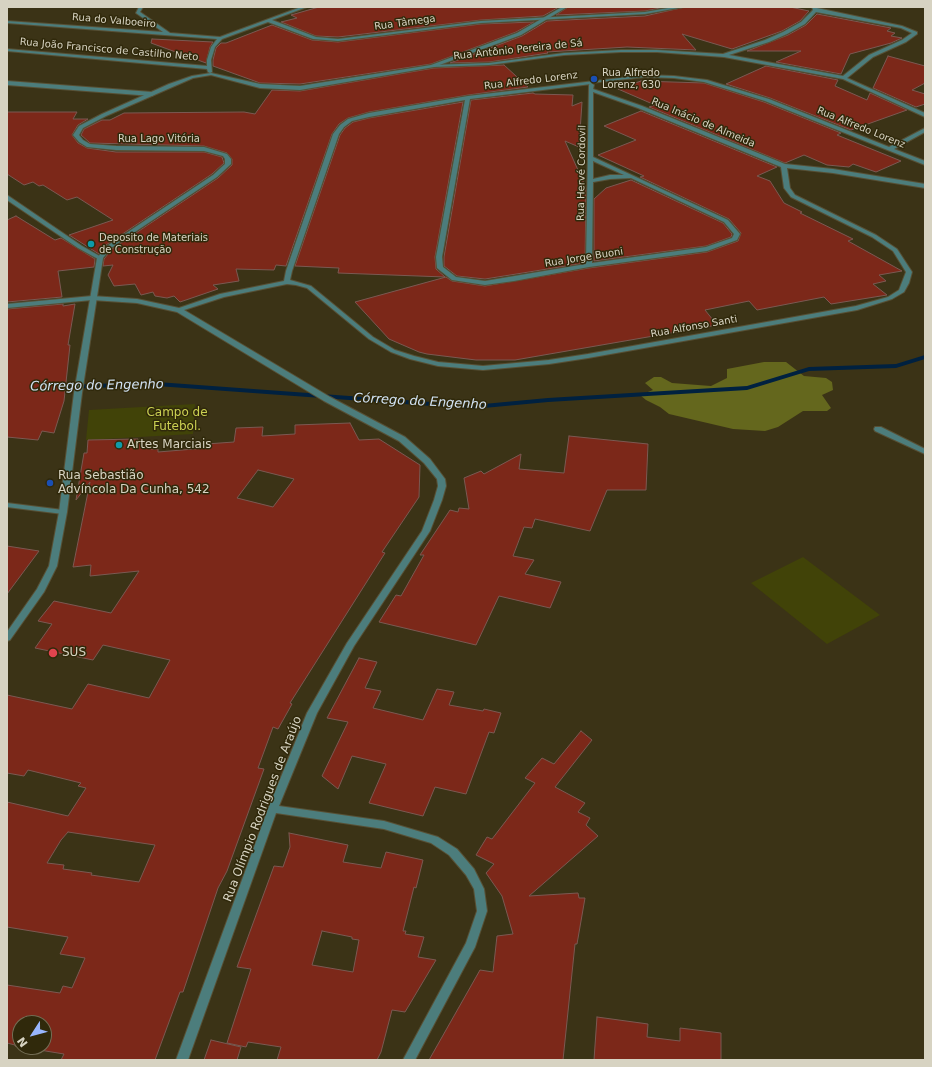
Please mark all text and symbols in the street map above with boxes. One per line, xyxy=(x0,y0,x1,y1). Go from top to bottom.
street label: Rua do Valboeiro xyxy=(72,11,156,31)
street label: Rua Tâmega xyxy=(374,13,436,33)
street label: Rua João Francisco de Castilho Neto xyxy=(19,36,199,64)
street label: Rua Antônio Pereira de Sá xyxy=(453,37,583,63)
place label: Rua Alfredo Lorenz, 630 xyxy=(602,67,661,90)
street label: Rua Alfredo Lorenz xyxy=(484,69,578,93)
marker: Rua Alfredo Lorenz, 630 xyxy=(589,74,599,84)
street label: Rua Inácio de Almeida xyxy=(649,96,757,150)
street label: Rua Alfredo Lorenz xyxy=(815,105,907,151)
street label: Rua Hervé Cordovil xyxy=(575,125,589,221)
street label: Rua Lago Vitória xyxy=(118,133,200,145)
place label: Deposito de Materiais de Construção xyxy=(99,232,208,256)
marker: Deposito de Materiais de Construção xyxy=(86,239,96,249)
street label: Rua Jorge Buoni xyxy=(544,246,624,270)
street label: Rua Alfonso Santi xyxy=(650,313,738,341)
water label: Córrego do Engenho xyxy=(30,377,164,395)
water label: Córrego do Engenho xyxy=(353,391,487,413)
park label: Campo de Futebol. xyxy=(146,406,208,434)
place label: Artes Marciais xyxy=(127,438,212,452)
marker: Artes Marciais xyxy=(114,440,124,450)
place label: Rua Sebastião Advíncola Da Cunha, 542 xyxy=(58,469,210,497)
marker: Rua Sebastião Advíncola Da Cunha, 542 xyxy=(45,478,55,488)
place label: SUS xyxy=(62,646,86,660)
marker: SUS xyxy=(47,647,59,659)
street label: Rua Olímpio Rodrigues de Araújo xyxy=(221,714,305,904)
north arrow xyxy=(12,1015,52,1055)
text: N xyxy=(15,1034,31,1049)

